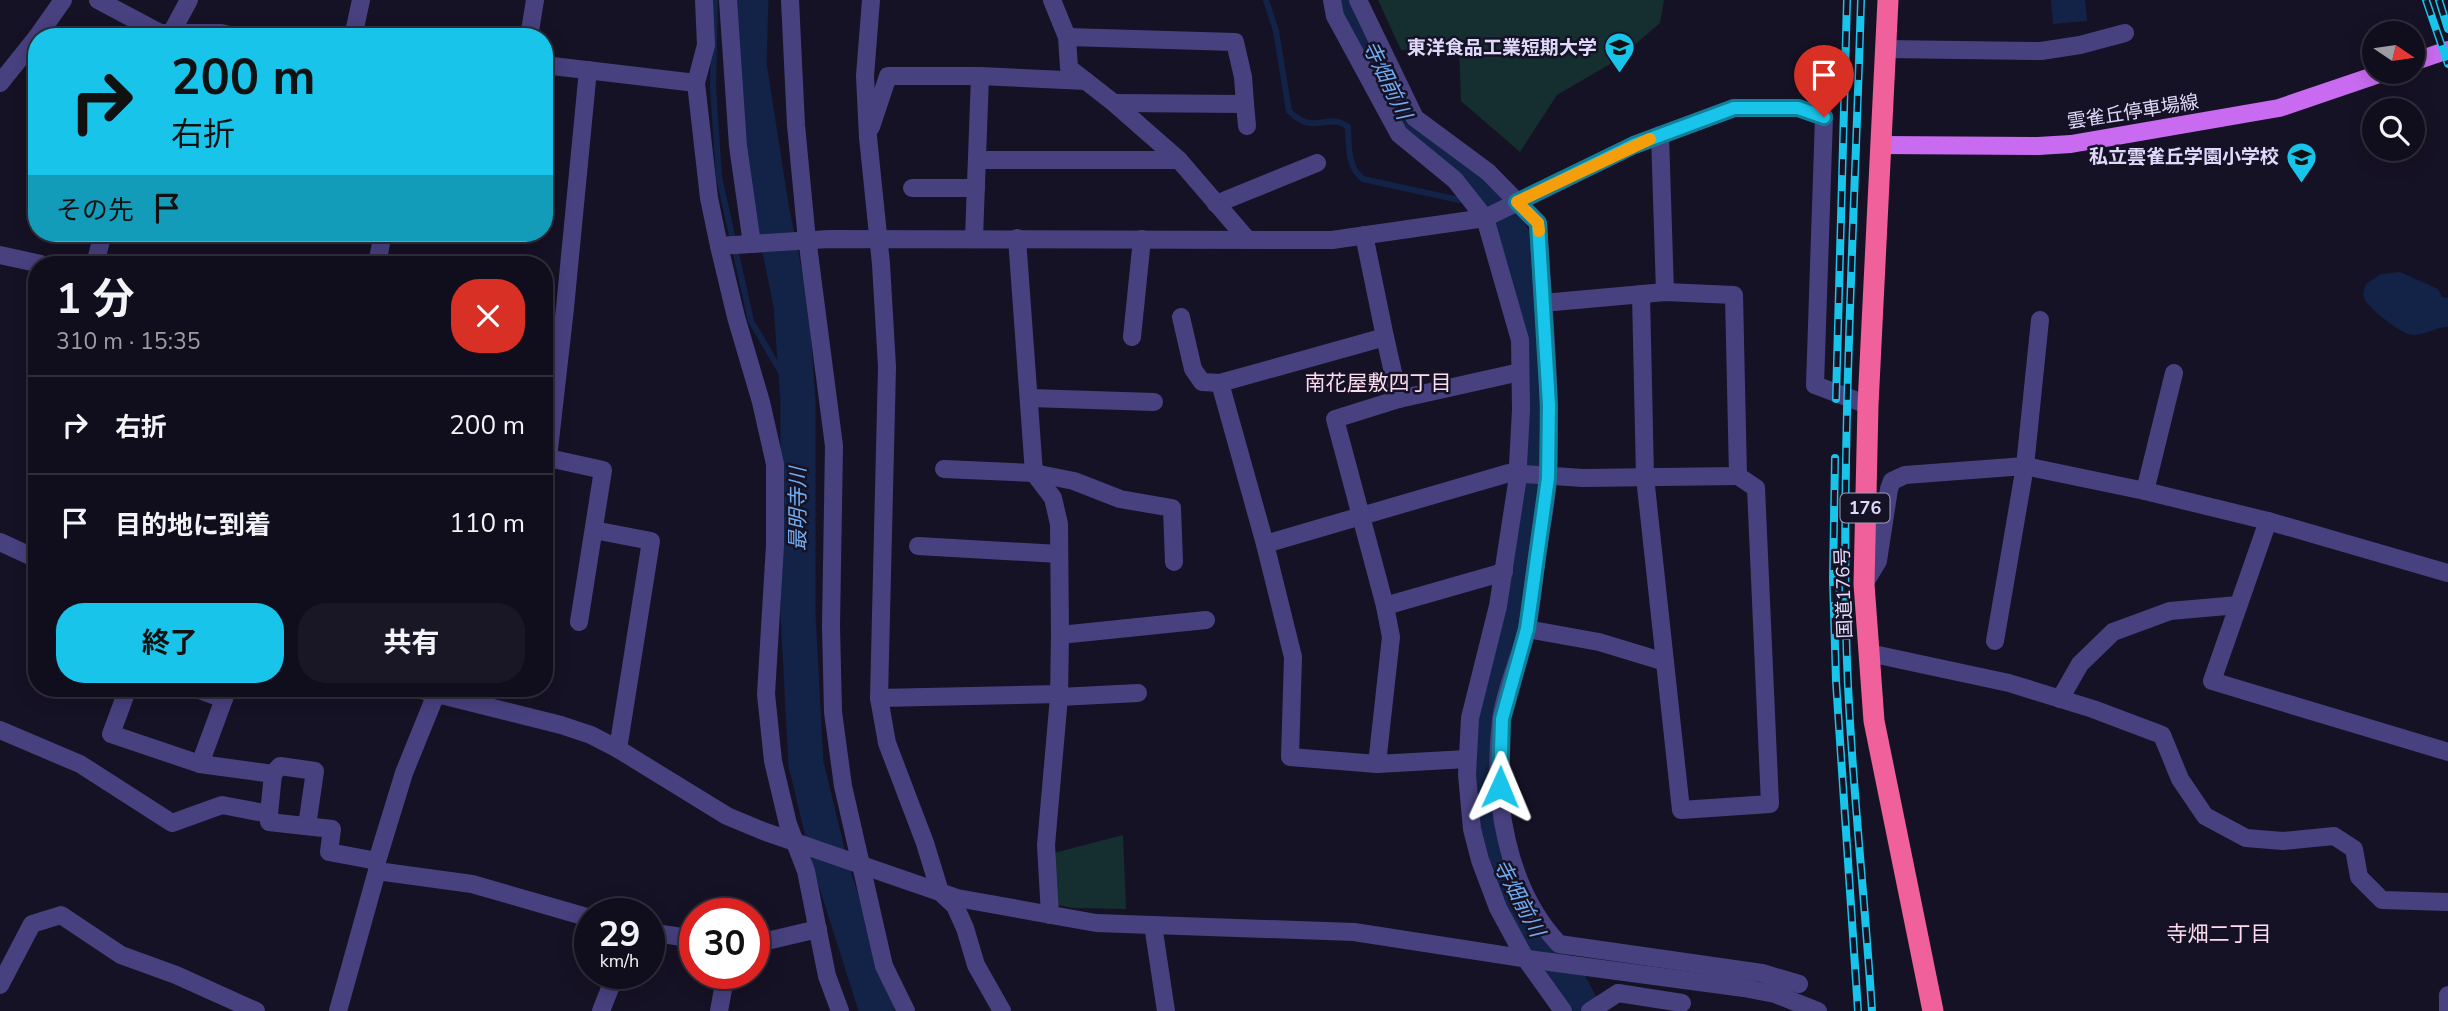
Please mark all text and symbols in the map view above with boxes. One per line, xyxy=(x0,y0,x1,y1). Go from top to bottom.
north arrow xyxy=(2362,21,2426,84)
map controls xyxy=(2362,21,2425,161)
school or university icon: 東洋食品工業短期大学 xyxy=(1603,31,1637,75)
place label: 東洋食品工業短期大学 xyxy=(1407,35,1597,61)
water label: 寺畑前川 xyxy=(1356,36,1419,126)
text: 200 m xyxy=(171,44,315,111)
pin xyxy=(1794,45,1854,117)
icon: right xyxy=(56,56,147,147)
icon: arrive xyxy=(1805,56,1843,94)
street label: 雲雀丘停車場線 xyxy=(2065,89,2201,135)
button: search xyxy=(2362,98,2425,161)
text: 右折 xyxy=(171,113,235,156)
school or university icon: 私立雲雀丘学園小学校 xyxy=(2285,140,2319,184)
place label: 私立雲雀丘学園小学校 xyxy=(2089,144,2279,170)
icon: arrive xyxy=(148,189,186,227)
text: その先 xyxy=(56,193,134,228)
text: 1 分 xyxy=(56,271,135,328)
button: close xyxy=(451,279,525,353)
text: 310 m · 15:35 xyxy=(56,326,201,357)
district label: 南花屋敷四丁目 xyxy=(1305,369,1452,397)
icon: right xyxy=(56,406,94,444)
text: 200 m xyxy=(449,408,525,443)
text: 右折 xyxy=(115,410,167,445)
water label: 最明寺川 xyxy=(784,465,812,551)
road number: 176 xyxy=(1840,494,1890,522)
icon: arrive xyxy=(56,504,94,542)
text: 110 m xyxy=(449,506,525,541)
text: 目的地に到着 xyxy=(115,508,271,543)
street label: 国道176号 xyxy=(1829,547,1859,639)
button: 終了 xyxy=(56,603,284,683)
button: 共有 xyxy=(298,603,525,683)
position arrow xyxy=(1463,750,1537,824)
water label: 寺畑前川 xyxy=(1487,854,1552,943)
speed limit sign: 30 xyxy=(679,898,770,989)
text: 29 xyxy=(598,911,641,958)
district label: 寺畑二丁目 xyxy=(2167,920,2272,948)
text: km/h xyxy=(600,949,639,973)

